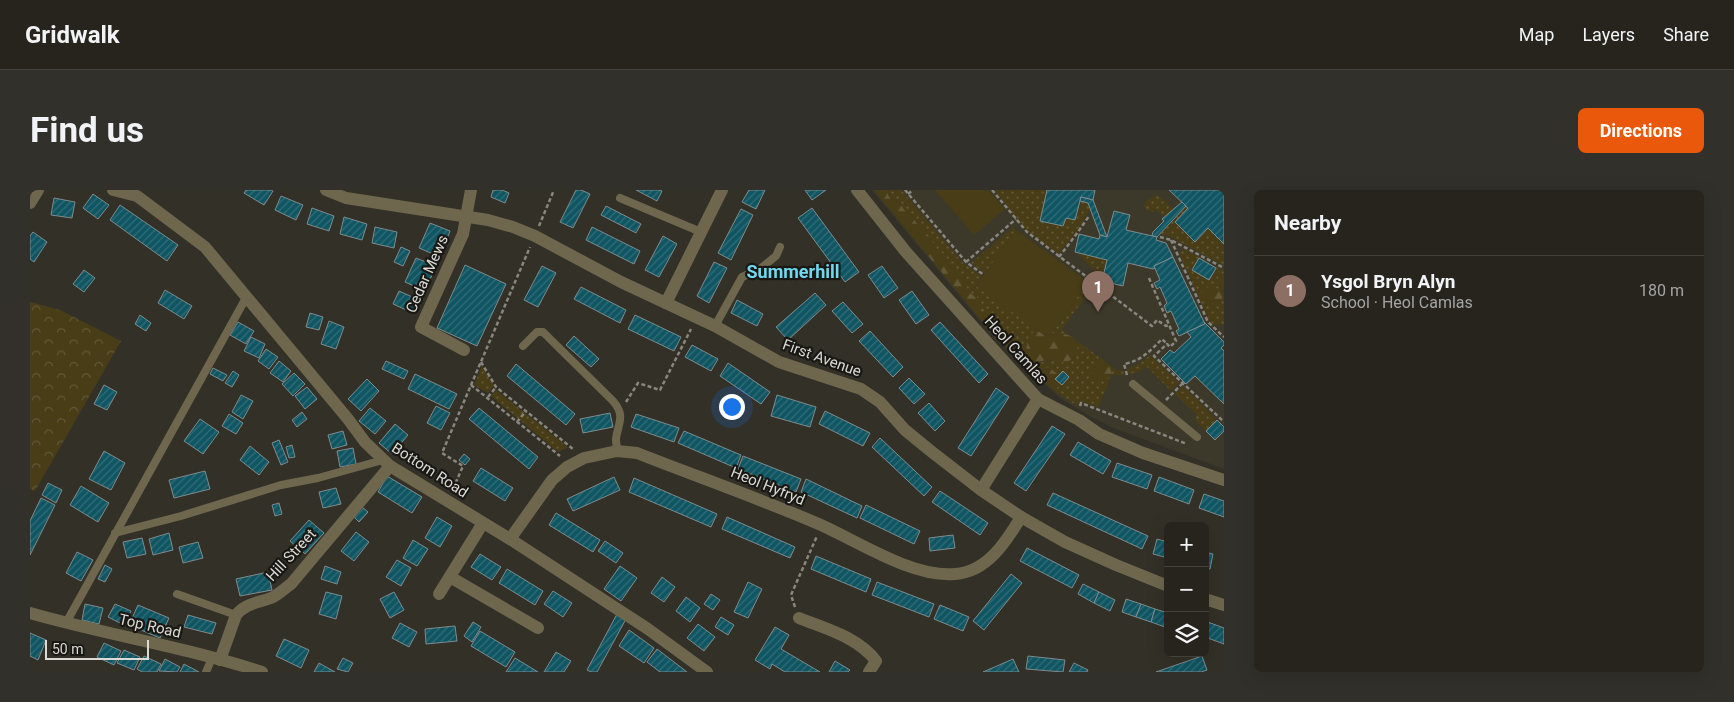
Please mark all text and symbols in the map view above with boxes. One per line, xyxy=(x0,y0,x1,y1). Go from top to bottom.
text: Gridwalk xyxy=(25,21,120,49)
text: Map xyxy=(1519,24,1554,45)
text: Layers xyxy=(1582,24,1635,45)
text: Share xyxy=(1663,24,1709,45)
button: Directions xyxy=(1578,108,1704,153)
text: Find us xyxy=(30,110,144,151)
text: Nearby xyxy=(1274,211,1341,235)
street label: Cedar Mews xyxy=(402,232,452,316)
district label: Summerhill xyxy=(746,261,840,282)
text: Ysgol Bryn Alyn xyxy=(1321,270,1456,293)
pin: 1 xyxy=(1082,271,1114,312)
text: 1 xyxy=(1285,281,1295,300)
text: 180 m xyxy=(1639,281,1684,300)
text: School · Heol Camlas xyxy=(1321,293,1473,312)
street label: Heol Camlas xyxy=(981,312,1051,388)
street label: First Avenue xyxy=(780,335,864,381)
your location xyxy=(719,394,745,420)
street label: Bottom Road xyxy=(388,439,472,501)
street label: Heol Hyfryd xyxy=(728,463,808,509)
map controls xyxy=(1164,522,1209,657)
button: + xyxy=(1164,522,1209,567)
street label: Hill Street xyxy=(262,525,320,585)
button: − xyxy=(1164,567,1209,612)
street label: Top Road xyxy=(117,610,183,642)
button: layers xyxy=(1164,612,1209,657)
scale bar xyxy=(45,637,149,660)
text: 50 m xyxy=(52,641,84,657)

